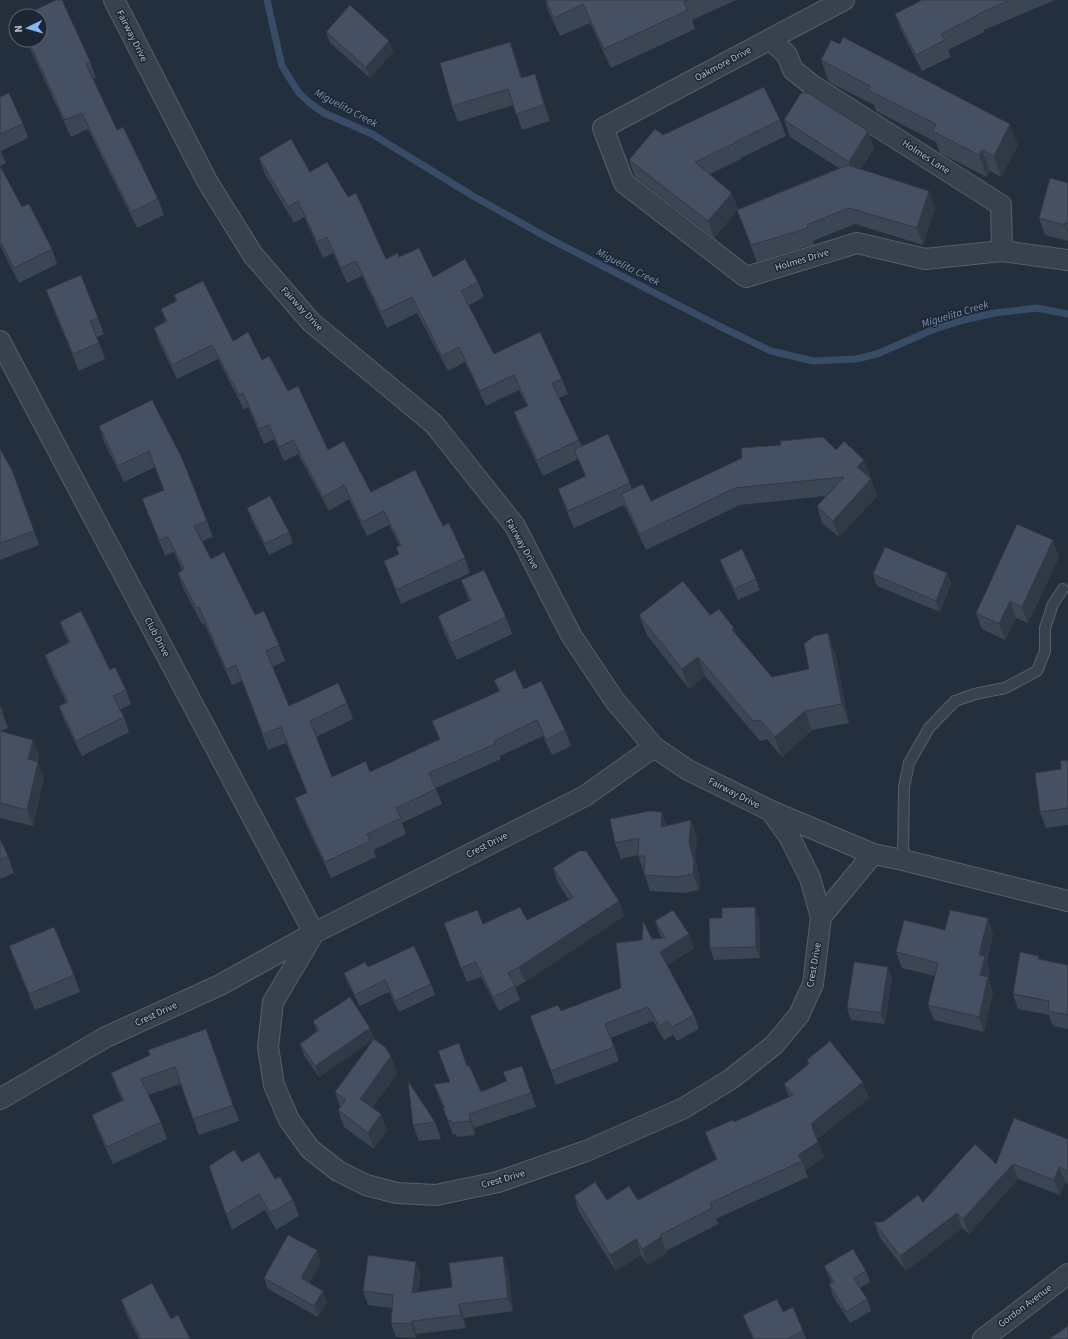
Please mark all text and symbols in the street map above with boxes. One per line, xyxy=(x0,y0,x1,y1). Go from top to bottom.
north arrow xyxy=(8,8,48,48)
street label: Fairway Drive xyxy=(113,8,151,64)
text: N xyxy=(11,25,26,33)
street label: Oakmore Drive xyxy=(692,43,754,85)
water label: Miguelita Creek xyxy=(312,85,381,131)
street label: Holmes Lane xyxy=(899,136,953,178)
water label: Miguelita Creek xyxy=(594,245,663,290)
street label: Holmes Drive xyxy=(773,245,831,275)
street label: Fairway Drive xyxy=(278,284,326,334)
water label: Miguelita Creek xyxy=(920,296,991,331)
street label: Fairway Drive xyxy=(502,516,542,572)
street label: Club Drive xyxy=(141,615,173,659)
street label: Fairway Drive xyxy=(706,774,762,812)
street label: Crest Drive xyxy=(464,829,510,861)
street label: Crest Drive xyxy=(803,942,825,988)
street label: Crest Drive xyxy=(133,998,179,1030)
street label: Crest Drive xyxy=(479,1166,527,1192)
street label: Gordon Avenue xyxy=(995,1281,1055,1331)

